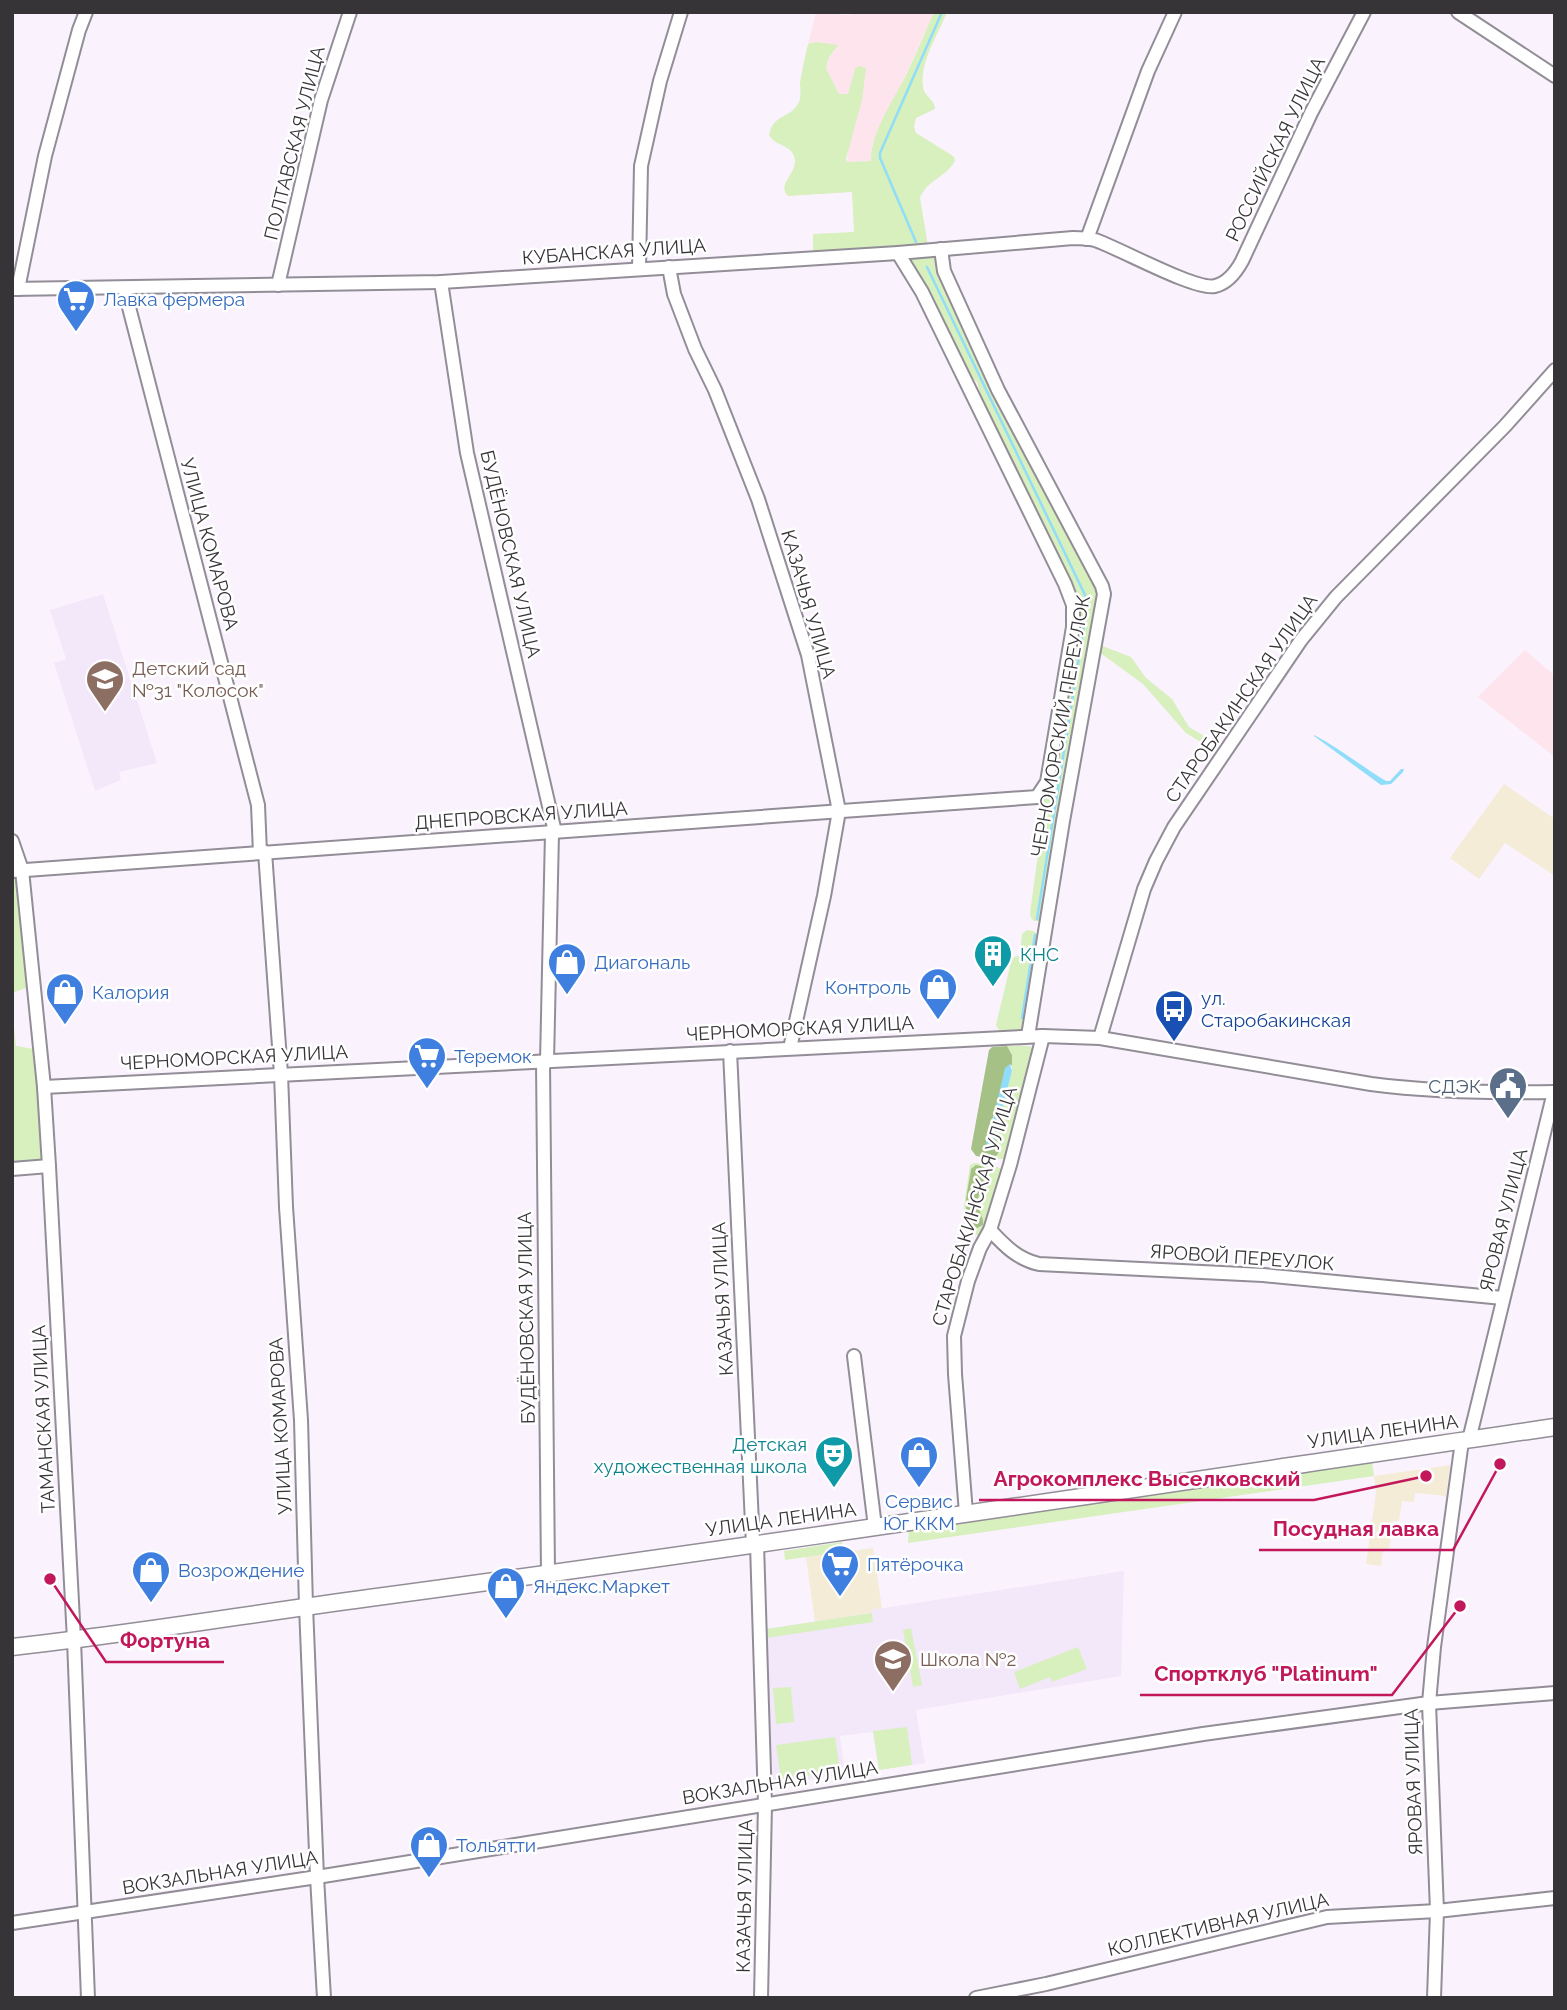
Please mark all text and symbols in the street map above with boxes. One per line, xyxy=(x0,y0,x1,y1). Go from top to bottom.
street label: ПОЛТАВСКАЯ УЛИЦА xyxy=(259,44,329,242)
street label: РОССИЙСКАЯ УЛИЦА xyxy=(1221,53,1329,245)
street label: КУБАНСКАЯ УЛИЦА xyxy=(521,234,707,268)
supermarket icon: Лавка фермера xyxy=(55,278,97,333)
place label: Лавка фермера xyxy=(103,288,245,310)
street label: БУДЁНОВСКАЯ УЛИЦА xyxy=(476,448,546,660)
street label: УЛИЦА КОМАРОВА xyxy=(176,455,244,633)
street label: КАЗАЧЬЯ УЛИЦА xyxy=(777,527,841,681)
street label: СТАРОБАКИНСКАЯ УЛИЦА xyxy=(1160,589,1322,806)
street label: ЧЕРНОМОРСКИЙ ПЕРЕУЛОК xyxy=(1026,593,1094,859)
place label: Детский сад №31 "Колосок" xyxy=(132,657,264,701)
school or university icon: Детский сад №31 "Колосок" xyxy=(84,658,126,713)
street label: ДНЕПРОВСКАЯ УЛИЦА xyxy=(414,797,629,833)
building icon: КНС xyxy=(972,933,1014,988)
shop icon: Диагональ xyxy=(546,941,588,996)
place label: КНС xyxy=(1020,943,1059,965)
place label: Диагональ xyxy=(594,951,690,973)
shop icon: Контроль xyxy=(917,966,959,1021)
shop icon: Калория xyxy=(44,971,86,1026)
place label: Контроль xyxy=(825,976,911,998)
place label: Калория xyxy=(92,981,169,1003)
place label: ул. Старобакинская xyxy=(1201,987,1351,1031)
bus stop icon: ул. Старобакинская xyxy=(1153,988,1195,1043)
street label: ЧЕРНОМОРСКАЯ УЛИЦА xyxy=(685,1011,915,1045)
supermarket icon: Теремок xyxy=(406,1035,448,1090)
street label: ЧЕРНОМОРСКАЯ УЛИЦА xyxy=(119,1040,349,1074)
place label: Теремок xyxy=(454,1045,532,1067)
public building icon: СДЭК xyxy=(1487,1065,1529,1120)
place label: СДЭК xyxy=(1428,1075,1481,1097)
street label: СТАРОБАКИНСКАЯ УЛИЦА xyxy=(927,1083,1021,1328)
street label: ЯРОВАЯ УЛИЦА xyxy=(1475,1146,1532,1294)
street label: БУДЁНОВСКАЯ УЛИЦА xyxy=(513,1211,539,1424)
street label: КАЗАЧЬЯ УЛИЦА xyxy=(707,1221,737,1376)
street label: ЯРОВОЙ ПЕРЕУЛОК xyxy=(1149,1240,1335,1274)
street label: ТАМАНСКАЯ УЛИЦА xyxy=(27,1324,59,1514)
street label: УЛИЦА КОМАРОВА xyxy=(264,1337,296,1515)
street label: УЛИЦА ЛЕНИНА xyxy=(1306,1410,1460,1452)
place label: Детская художественная школа xyxy=(594,1433,807,1477)
theatre icon: Детская художественная школа xyxy=(813,1434,855,1489)
shop icon: Сервис Юг ККМ xyxy=(898,1434,940,1489)
callout: Агрокомплекс Выселковский xyxy=(979,1458,1314,1500)
text: Агрокомплекс Выселковский xyxy=(994,1466,1300,1491)
place label: Сервис Юг ККМ xyxy=(883,1490,955,1534)
street label: УЛИЦА ЛЕНИНА xyxy=(704,1498,858,1540)
callout: Посудная лавка xyxy=(1259,1508,1453,1550)
text: Посудная лавка xyxy=(1273,1516,1439,1541)
supermarket icon: Пятёрочка xyxy=(819,1543,861,1598)
shop icon: Возрождение xyxy=(130,1549,172,1604)
place label: Пятёрочка xyxy=(867,1553,964,1575)
place label: Возрождение xyxy=(178,1559,304,1581)
shop icon: Яндекс.Маркет xyxy=(485,1565,527,1620)
place label: Яндекс.Маркет xyxy=(533,1575,670,1597)
callout: Фортуна xyxy=(106,1620,224,1662)
text: Фортуна xyxy=(120,1628,210,1653)
school or university icon: Школа №2 xyxy=(872,1638,914,1693)
place label: Школа №2 xyxy=(920,1648,1016,1670)
callout: Спортклуб "Platinum" xyxy=(1140,1653,1392,1695)
text: Спортклуб "Platinum" xyxy=(1154,1661,1378,1686)
street label: ЯРОВАЯ УЛИЦА xyxy=(1399,1708,1427,1856)
street label: ВОКЗАЛЬНАЯ УЛИЦА xyxy=(681,1756,880,1808)
street label: КАЗАЧЬЯ УЛИЦА xyxy=(732,1819,756,1973)
shop icon: Тольятти xyxy=(408,1824,450,1879)
place label: Тольятти xyxy=(456,1834,536,1856)
street label: ВОКЗАЛЬНАЯ УЛИЦА xyxy=(121,1846,320,1898)
street label: КОЛЛЕКТИВНАЯ УЛИЦА xyxy=(1105,1888,1331,1960)

